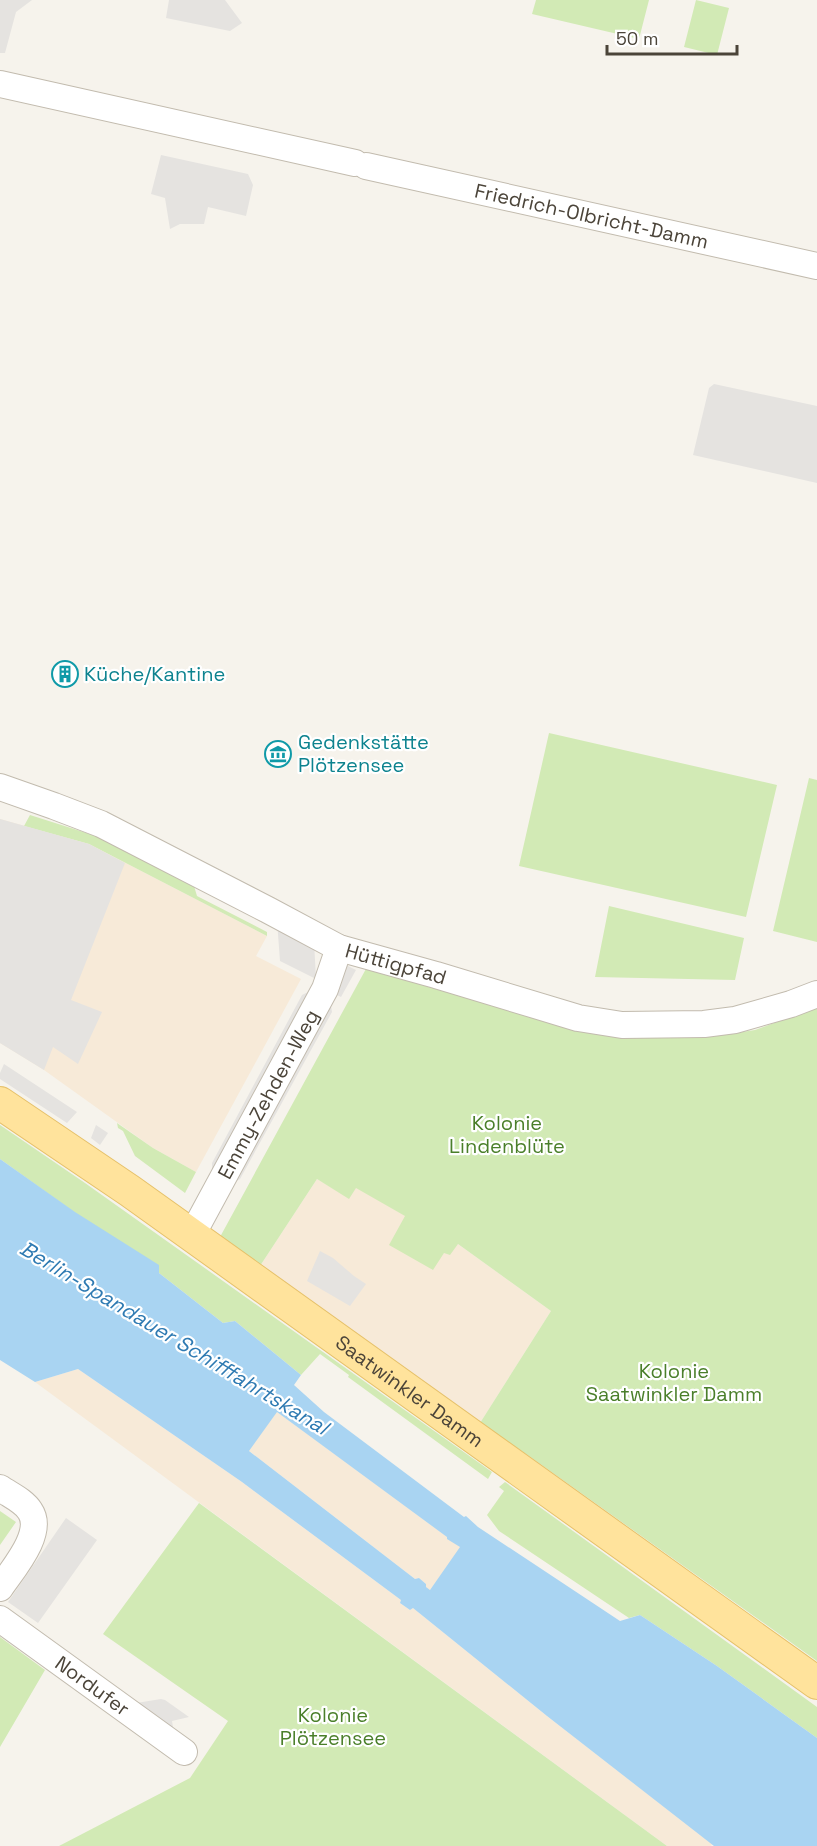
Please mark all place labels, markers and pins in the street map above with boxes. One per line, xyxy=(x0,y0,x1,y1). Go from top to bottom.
building icon: Küche/Kantine xyxy=(50,659,80,689)
place label: Küche/Kantine xyxy=(84,661,225,687)
place label: Gedenkstätte Plötzensee xyxy=(298,729,429,778)
museum icon: Gedenkstätte Plötzensee xyxy=(263,739,293,769)

